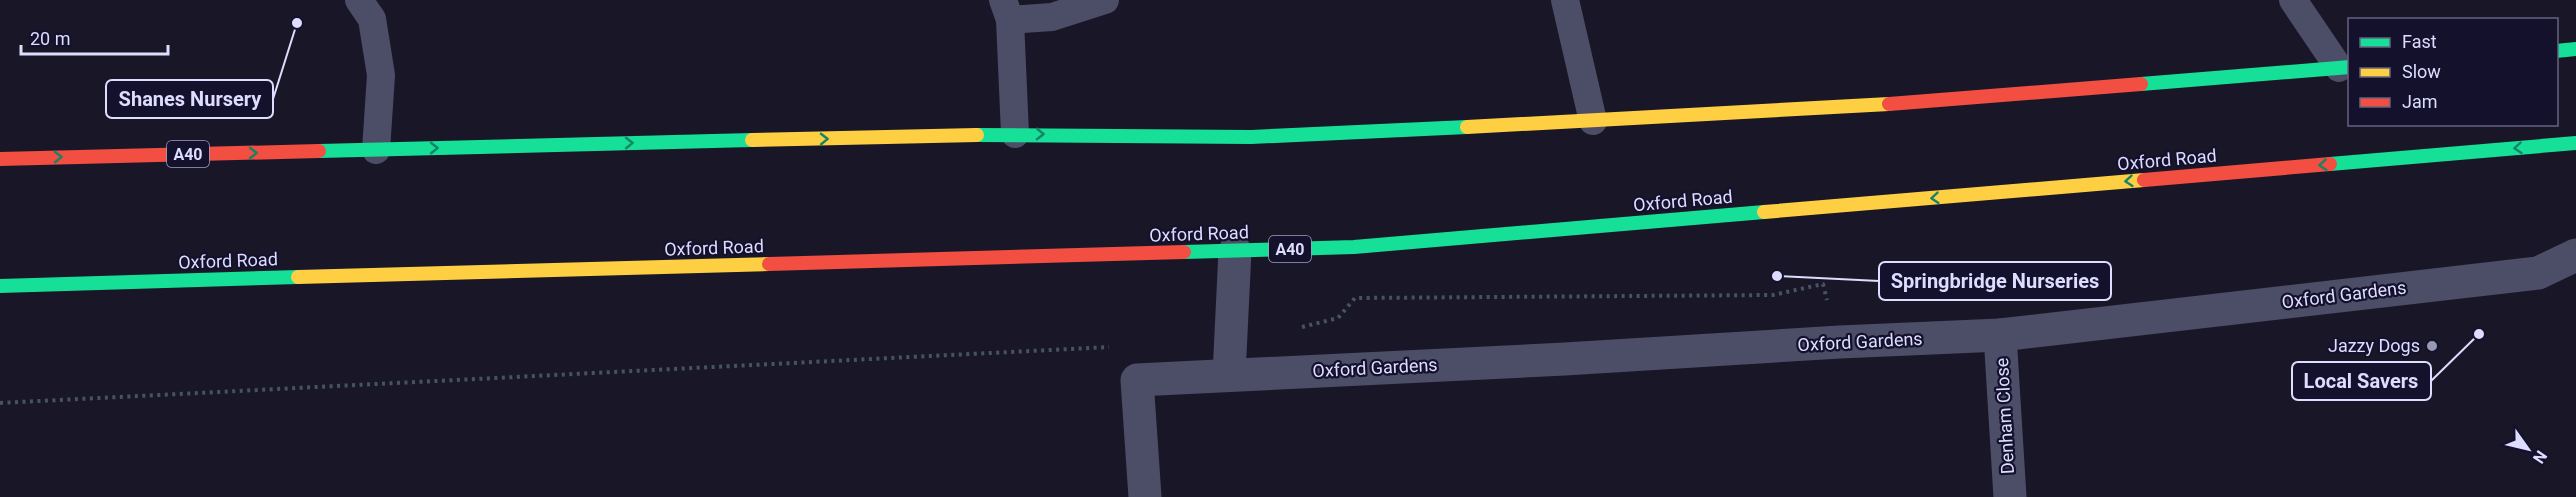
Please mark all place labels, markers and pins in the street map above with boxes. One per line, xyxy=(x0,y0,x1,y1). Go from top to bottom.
callout: Shanes Nursery xyxy=(106,80,273,118)
callout: Springbridge Nurseries xyxy=(1879,262,2111,300)
place label: Jazzy Dogs xyxy=(2328,335,2420,356)
marker: Jazzy Dogs xyxy=(2425,339,2439,353)
callout: Local Savers xyxy=(2292,362,2431,400)

